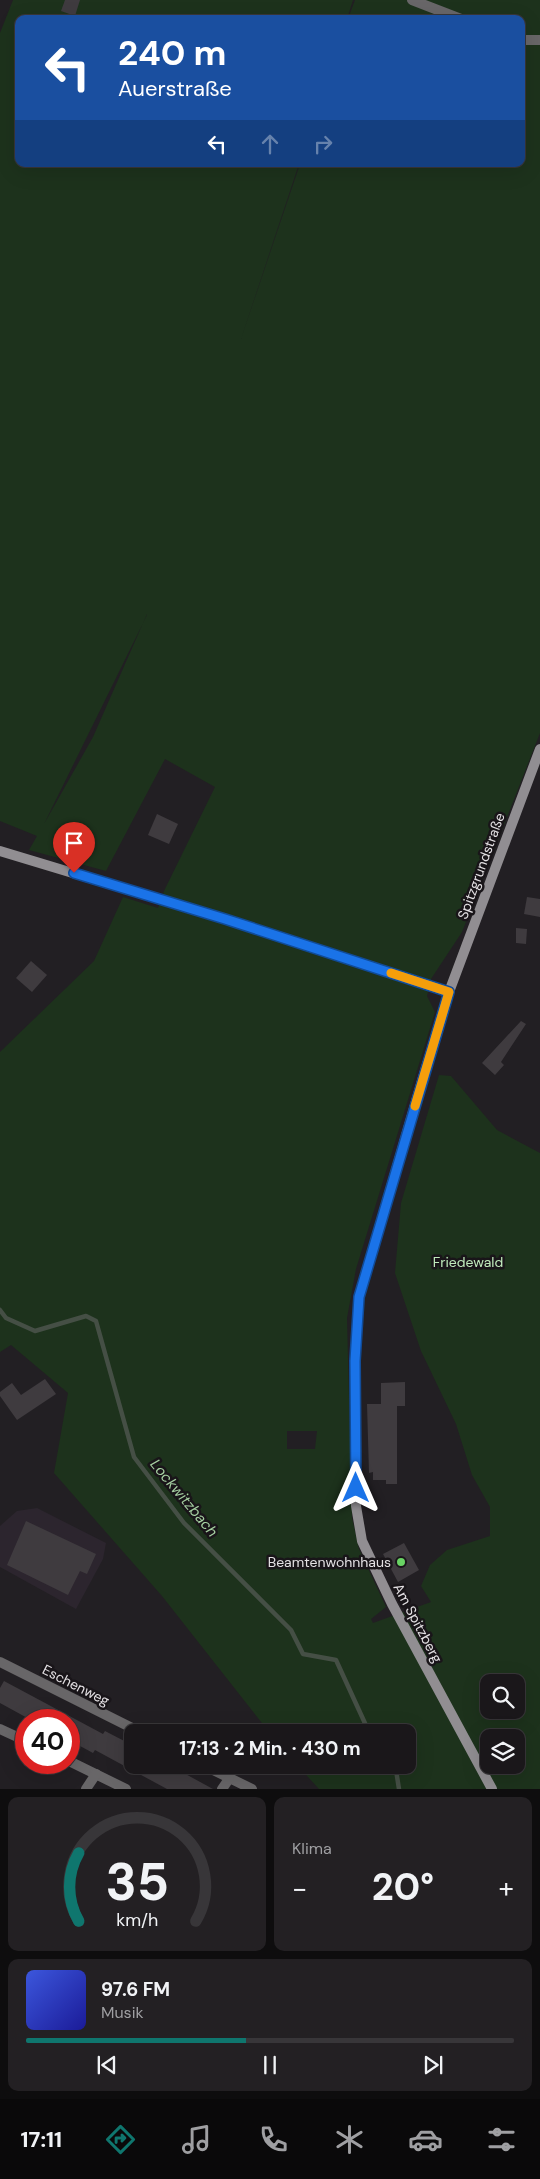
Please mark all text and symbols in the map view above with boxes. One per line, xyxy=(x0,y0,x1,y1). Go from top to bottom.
text: 240 m xyxy=(118,30,227,76)
icon: left xyxy=(35,35,100,100)
text: Auerstraße xyxy=(118,74,232,103)
icon: left xyxy=(203,130,231,158)
icon: ahead xyxy=(256,130,284,158)
icon: right xyxy=(309,130,337,158)
street label: Spitzgrundstraße xyxy=(453,810,509,922)
pin xyxy=(53,822,95,873)
icon: arrive xyxy=(60,829,88,857)
park label: Friedewald xyxy=(433,1253,503,1271)
water label: Lockwitzbach xyxy=(146,1455,223,1541)
position arrow xyxy=(329,1461,381,1513)
place label: Beamtenwohnhaus xyxy=(268,1553,391,1571)
marker: Beamtenwohnhaus xyxy=(395,1556,407,1568)
street label: Am Spitzberg xyxy=(390,1580,446,1666)
street label: Eschenweg xyxy=(39,1660,113,1710)
map controls xyxy=(480,1674,525,1774)
button: search xyxy=(480,1674,525,1719)
speed limit sign: 40 xyxy=(15,1709,80,1774)
button: layers xyxy=(480,1729,525,1774)
text: 17:13 · 2 Min. · 430 m xyxy=(179,1736,361,1761)
text: Klima xyxy=(292,1838,332,1859)
text: 35 xyxy=(105,1848,169,1916)
text: 20° xyxy=(372,1862,434,1912)
text: − xyxy=(292,1870,307,1907)
text: + xyxy=(499,1870,514,1907)
text: km/h xyxy=(116,1908,158,1932)
text: 97.6 FM xyxy=(101,1977,170,2002)
text: Musik xyxy=(101,2002,144,2023)
icon: previous xyxy=(93,2051,121,2079)
icon: pause xyxy=(256,2051,284,2079)
icon: next xyxy=(419,2051,447,2079)
icon: directions xyxy=(103,2122,138,2157)
icon: music xyxy=(179,2122,214,2157)
icon: phone xyxy=(256,2122,291,2157)
icon: climate xyxy=(332,2122,367,2157)
icon: car xyxy=(408,2122,443,2157)
icon: filters xyxy=(484,2122,519,2157)
text: 17:11 xyxy=(21,2125,62,2154)

